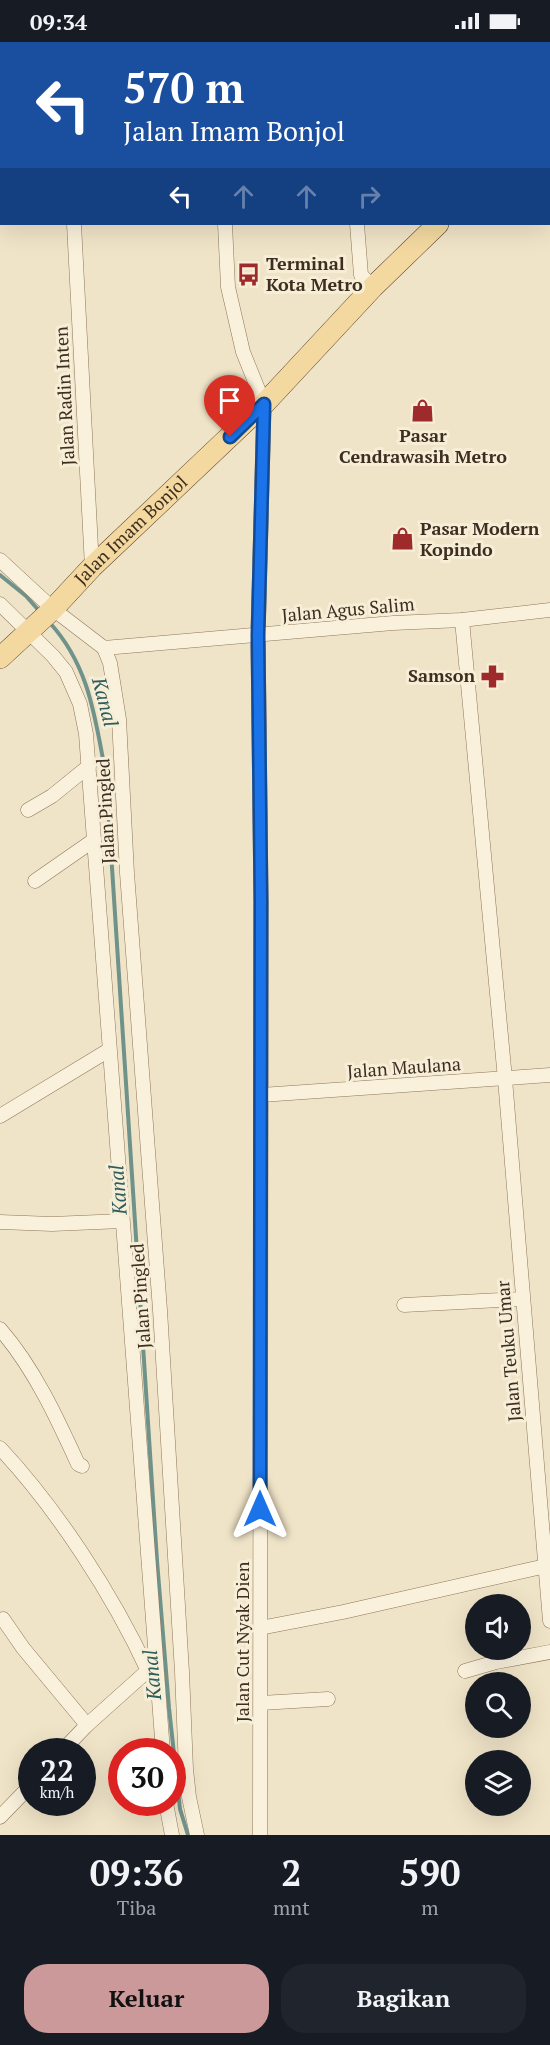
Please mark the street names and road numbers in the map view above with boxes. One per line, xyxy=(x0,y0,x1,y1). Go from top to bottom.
street label: Jalan Radin Inten xyxy=(48,326,80,466)
street label: Jalan Imam Bonjol xyxy=(69,470,192,590)
street label: Jalan Agus Salim xyxy=(281,591,416,627)
street label: Jalan Pingled xyxy=(90,758,120,864)
street label: Jalan Maulana xyxy=(346,1051,462,1083)
street label: Jalan Pingled xyxy=(124,1243,156,1350)
street label: Jalan Teuku Umar xyxy=(490,1279,526,1423)
street label: Jalan Cut Nyak Dien xyxy=(230,1561,254,1722)

